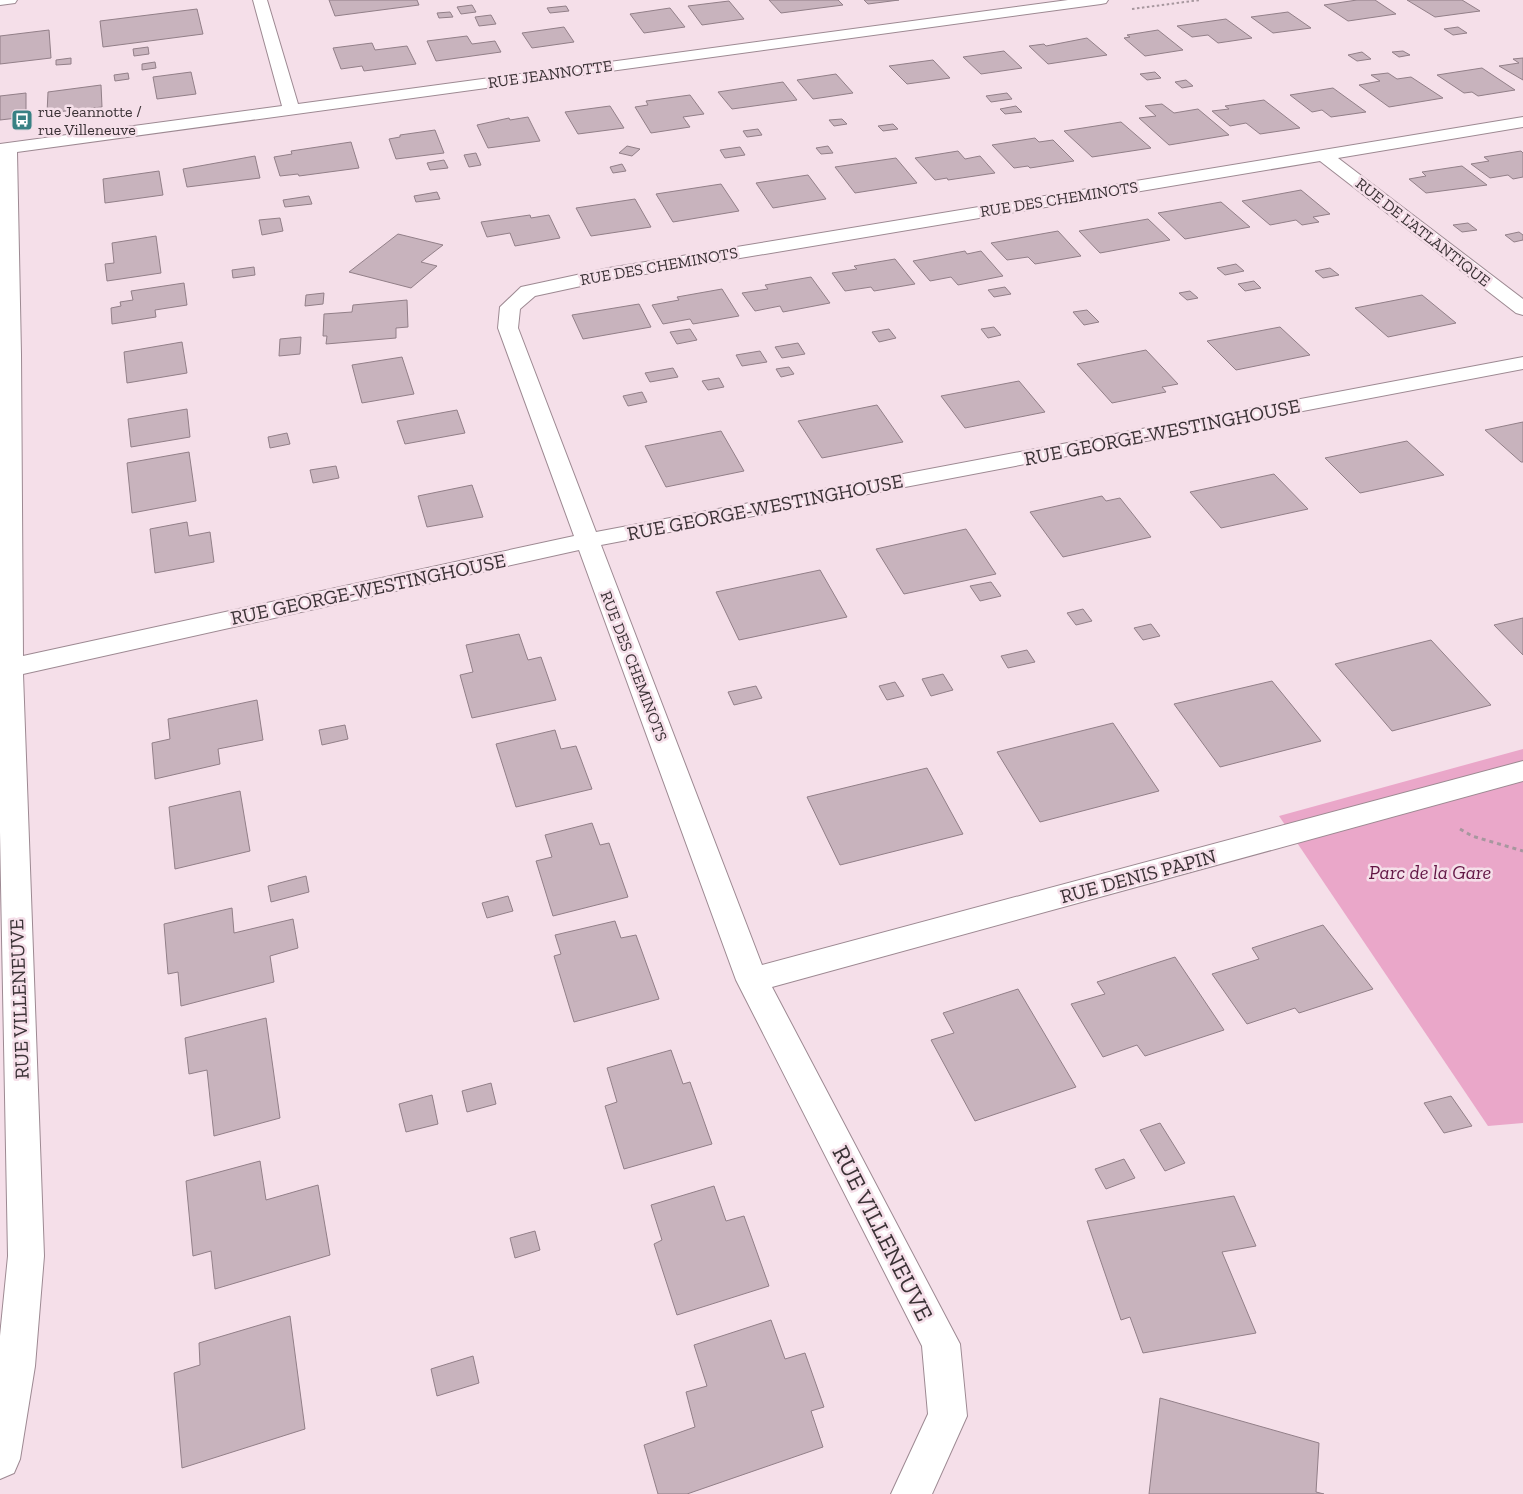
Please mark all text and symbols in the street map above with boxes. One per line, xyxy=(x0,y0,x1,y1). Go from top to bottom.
street label: RUE JEANNOTTE xyxy=(487,56,613,92)
place label: rue Jeannotte / rue Villeneuve xyxy=(38,102,142,139)
bus stop icon: rue Jeannotte / rue Villeneuve xyxy=(10,108,34,132)
street label: RUE DE L'ATLANTIQUE xyxy=(1352,174,1494,290)
street label: RUE DES CHEMINOTS xyxy=(979,177,1139,221)
street label: RUE DES CHEMINOTS xyxy=(579,243,739,289)
street label: RUE GEORGE-WESTINGHOUSE xyxy=(1022,393,1302,471)
street label: RUE GEORGE-WESTINGHOUSE xyxy=(625,468,905,546)
street label: RUE GEORGE-WESTINGHOUSE xyxy=(228,548,508,630)
street label: RUE DES CHEMINOTS xyxy=(597,588,671,744)
street label: RUE DENIS PAPIN xyxy=(1057,844,1219,908)
park label: Parc de la Gare xyxy=(1369,860,1491,884)
street label: RUE VILLENEUVE xyxy=(4,918,34,1080)
street label: RUE VILLENEUVE xyxy=(826,1141,940,1325)

